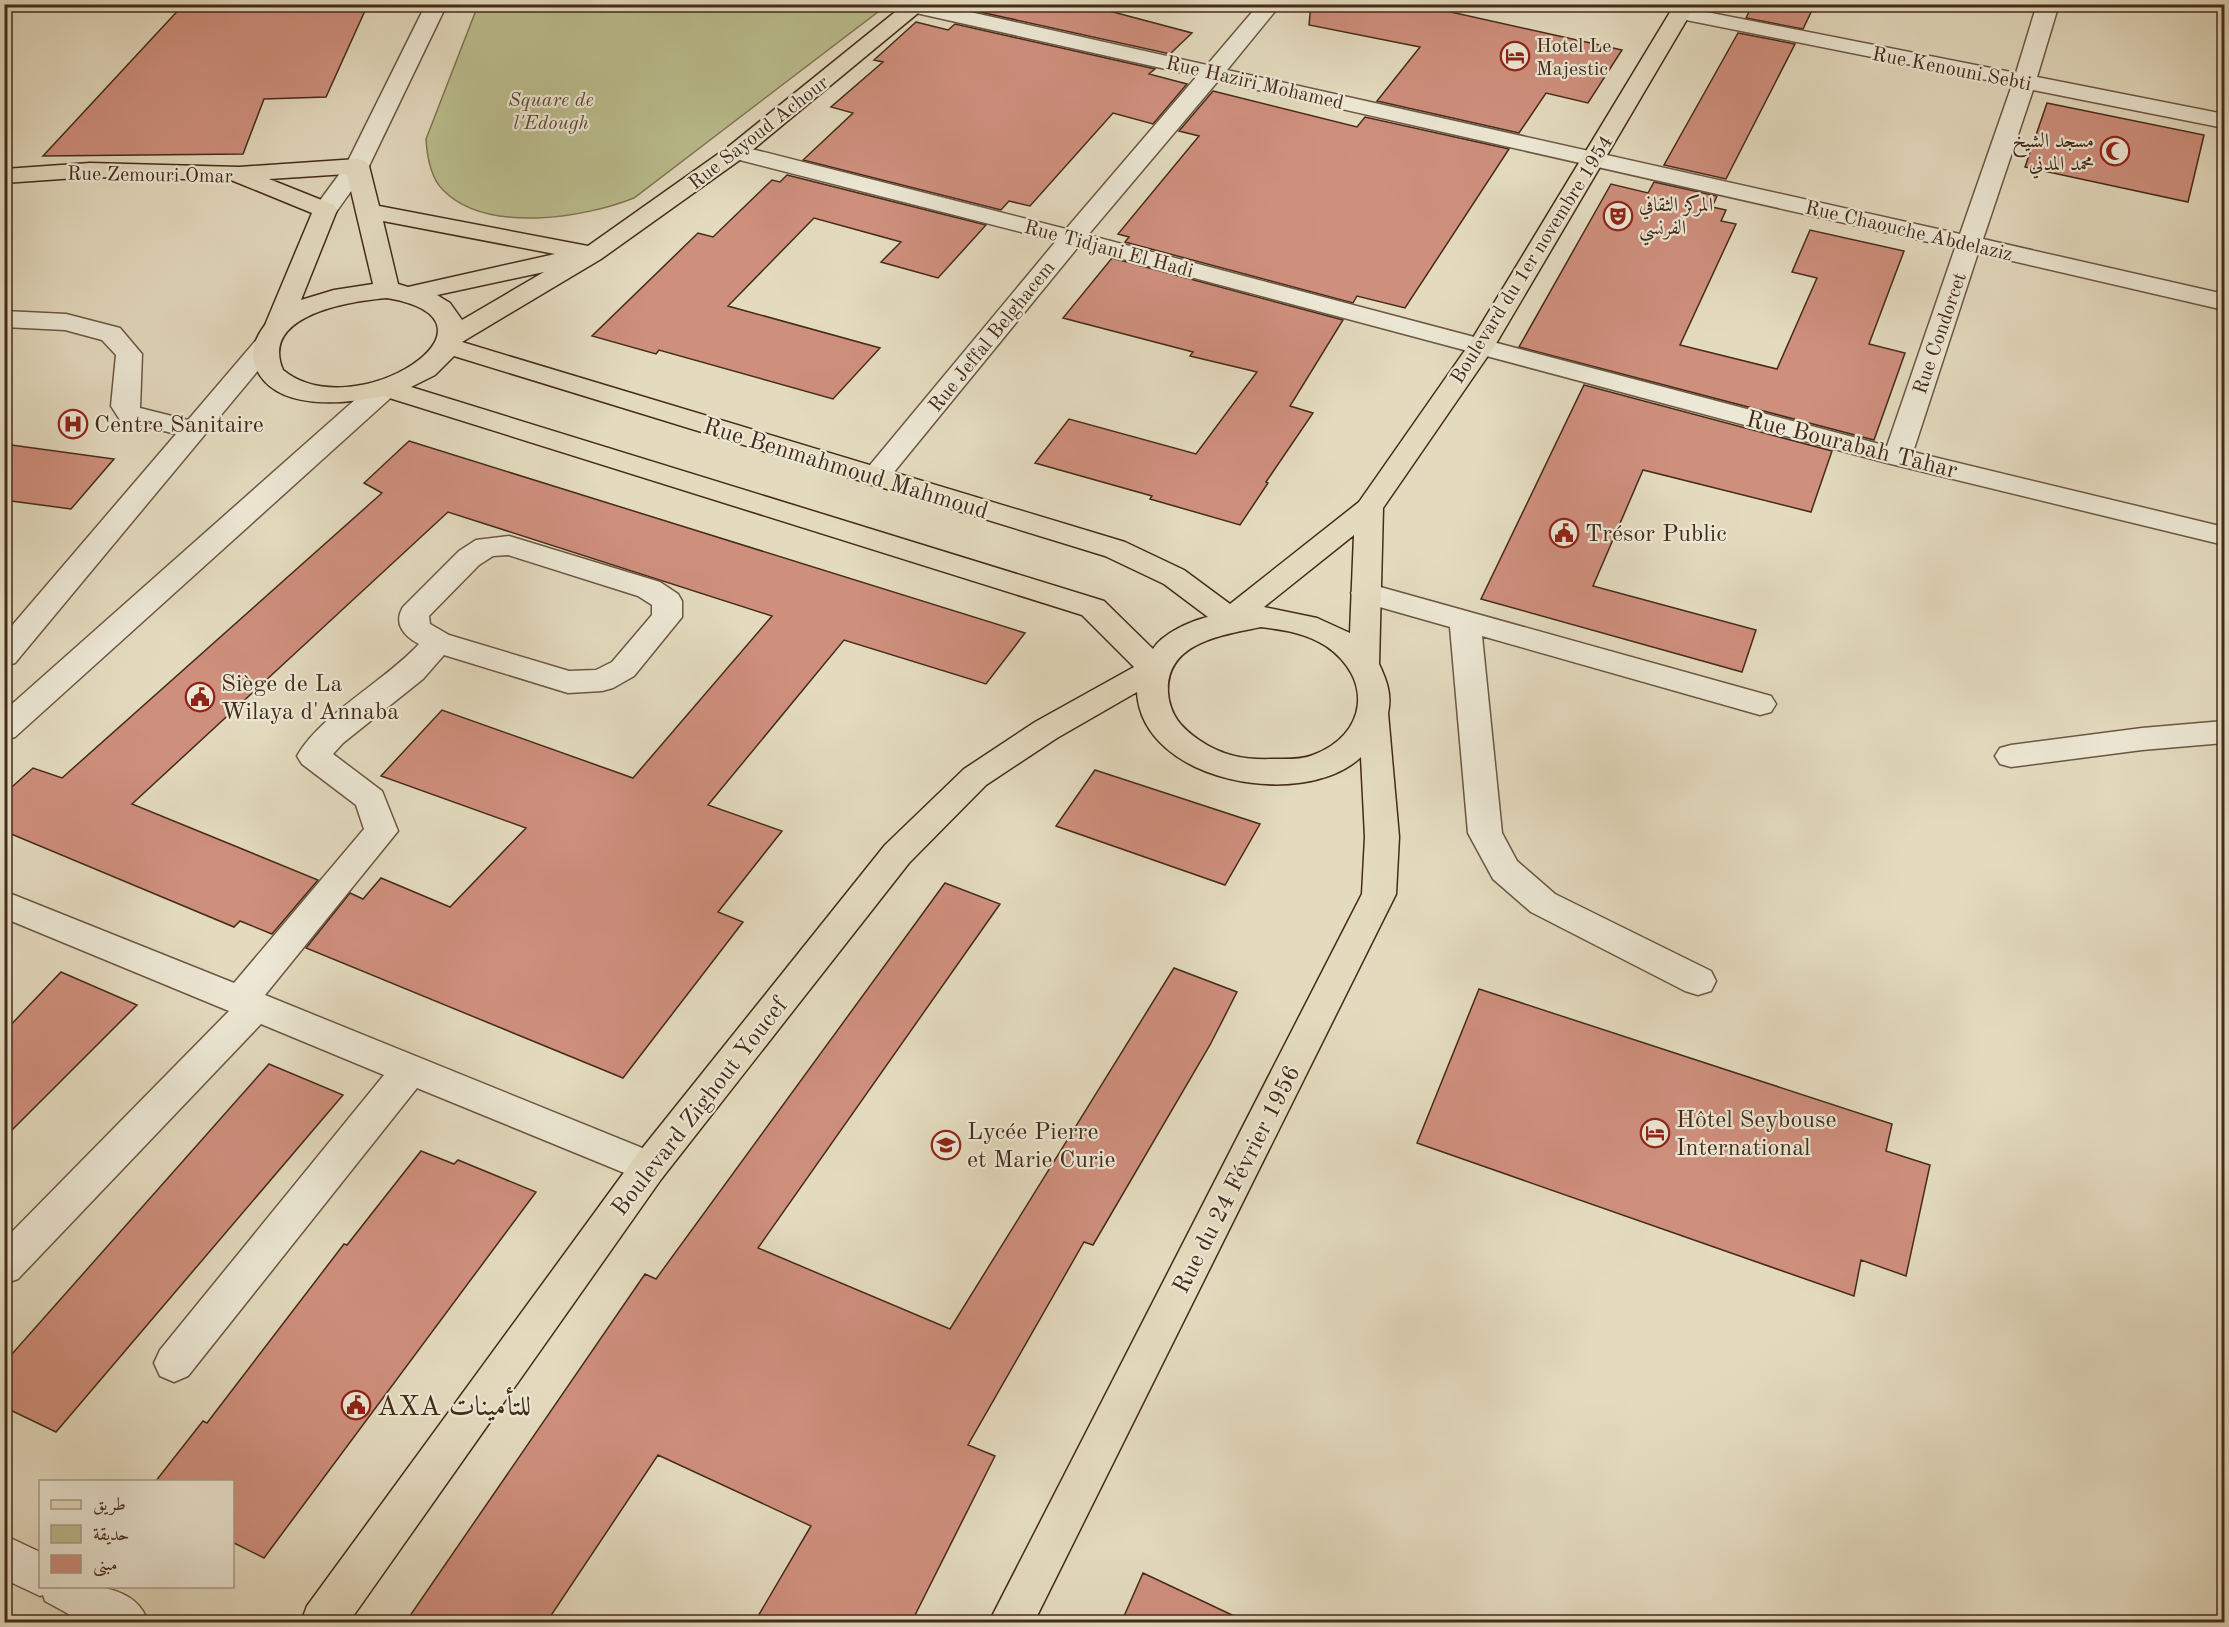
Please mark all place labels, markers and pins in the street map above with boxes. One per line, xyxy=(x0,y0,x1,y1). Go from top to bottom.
place label: Hotel Le Majestic xyxy=(1536,37,1611,80)
hotel icon: Hotel Le Majestic xyxy=(1499,40,1531,72)
place label: مسجد الشيخ محمد المدني xyxy=(2012,132,2094,179)
mosque icon: مسجد الشيخ محمد المدني xyxy=(2099,135,2131,167)
place label: المركز الثقافي الفرنسي xyxy=(1639,194,1713,246)
theatre icon: المركز الثقافي الفرنسي xyxy=(1602,200,1634,232)
hospital icon: Centre Sanitaire xyxy=(57,408,89,440)
place label: Centre Sanitaire xyxy=(94,414,264,438)
public building icon: Trésor Public xyxy=(1548,517,1580,549)
place label: Trésor Public xyxy=(1585,523,1727,547)
place label: Siège de La Wilaya d'Annaba xyxy=(221,673,399,725)
public building icon: Siège de La Wilaya d'Annaba xyxy=(184,681,216,713)
place label: Hôtel Seybouse International xyxy=(1676,1109,1837,1161)
hotel icon: Hôtel Seybouse International xyxy=(1639,1117,1671,1149)
place label: Lycée Pierre et Marie Curie xyxy=(967,1121,1115,1173)
school or university icon: Lycée Pierre et Marie Curie xyxy=(930,1129,962,1161)
place label: AXA للتأمينات xyxy=(377,1386,531,1422)
public building icon: AXA للتأمينات xyxy=(340,1389,372,1421)

